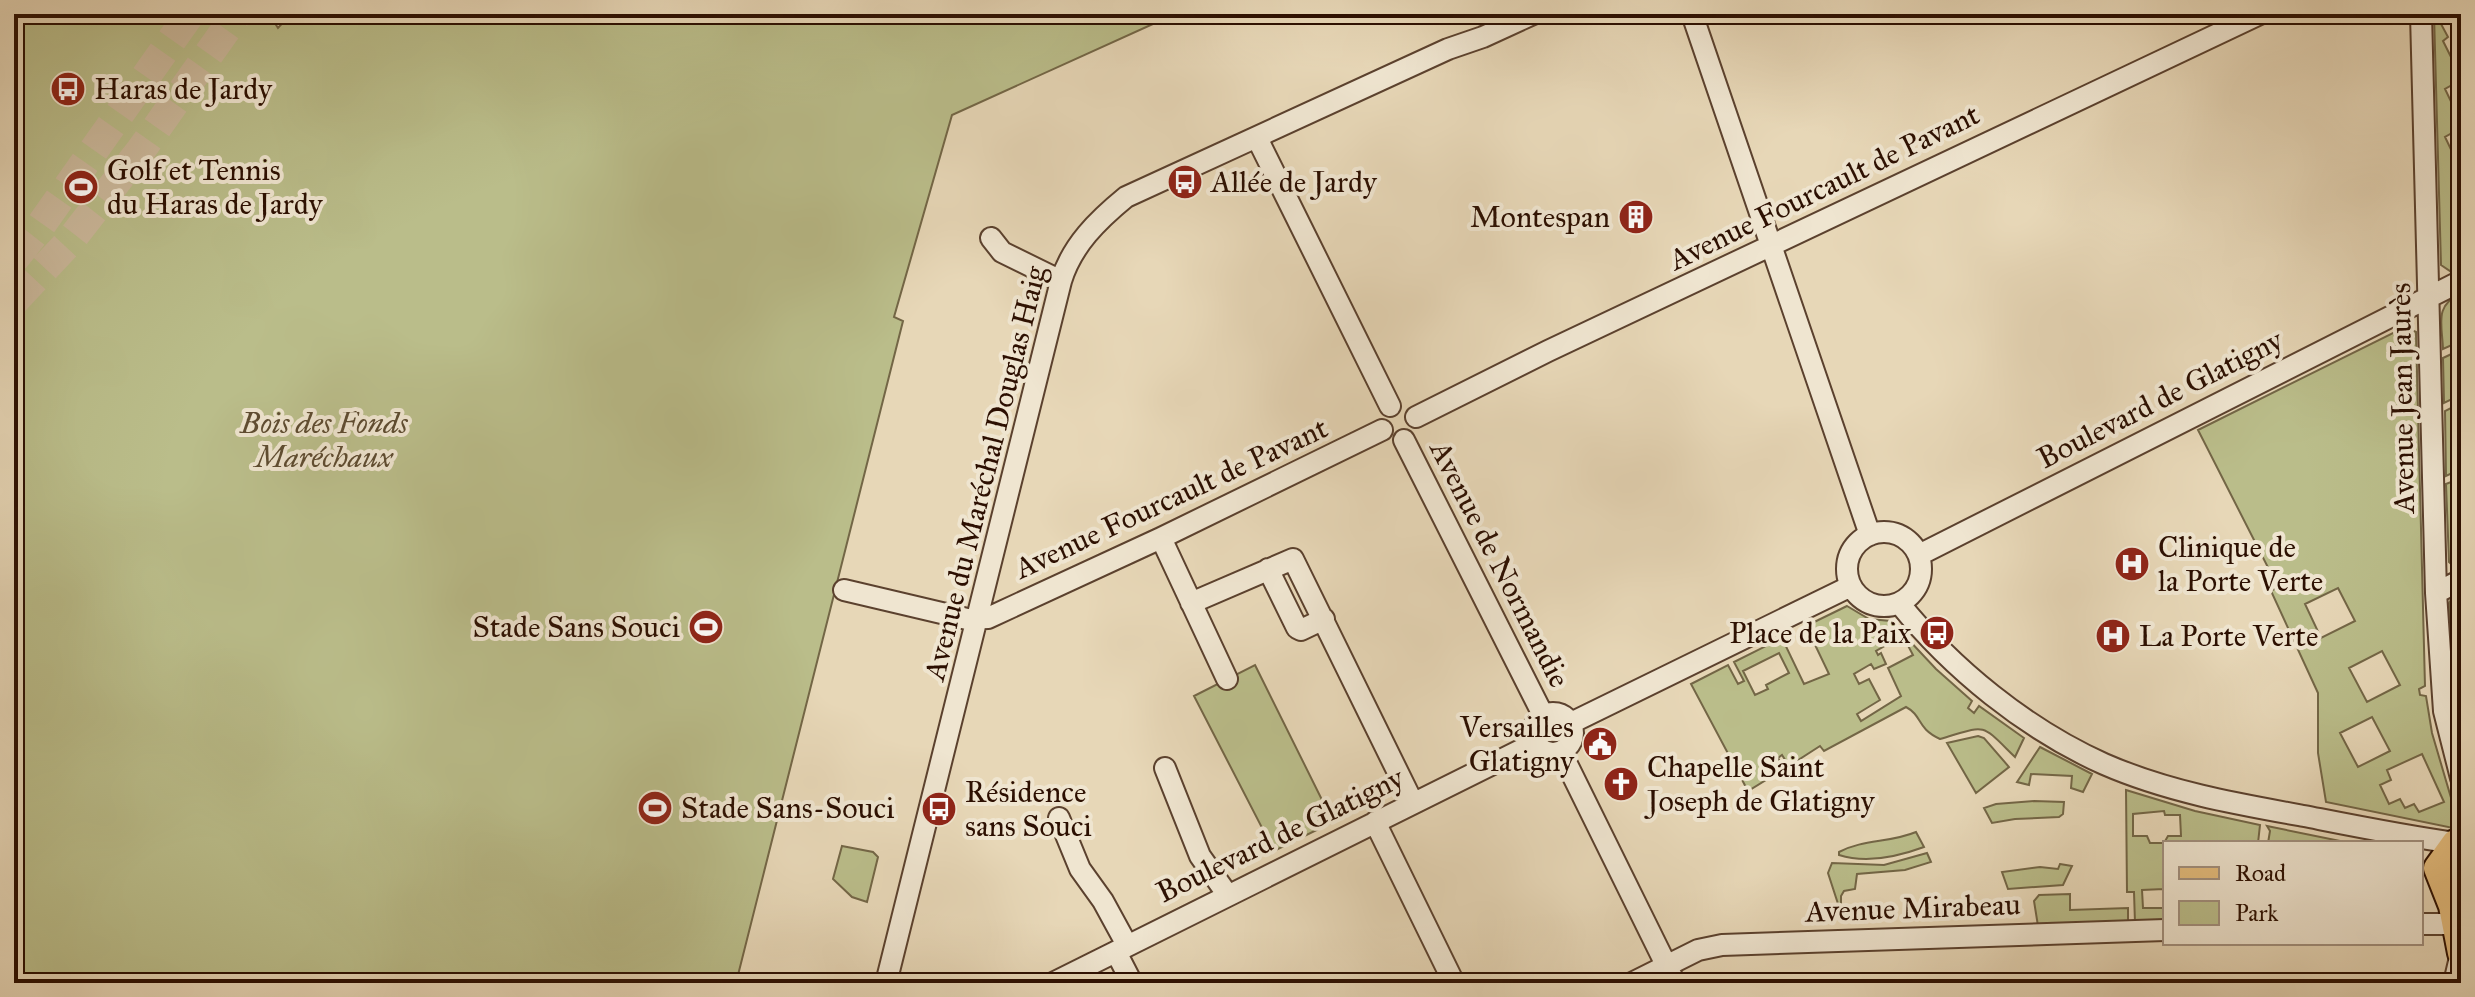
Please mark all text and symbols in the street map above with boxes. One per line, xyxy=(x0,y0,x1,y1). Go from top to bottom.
bus stop icon: Haras de Jardy xyxy=(49,70,87,108)
place label: Haras de Jardy xyxy=(94,71,273,107)
street label: Avenue Fourcault de Pavant xyxy=(1661,96,1985,279)
place label: Golf et Tennis du Haras de Jardy xyxy=(107,152,324,222)
bus stop icon: Allée de Jardy xyxy=(1166,163,1204,201)
place label: Allée de Jardy xyxy=(1209,164,1378,200)
sports icon: Golf et Tennis du Haras de Jardy xyxy=(62,168,100,206)
building icon: Montespan xyxy=(1617,198,1655,236)
place label: Montespan xyxy=(1470,199,1610,235)
street label: Avenue du Maréchal Douglas Haig xyxy=(916,261,1054,686)
street label: Avenue Jean Jaurès xyxy=(2382,282,2422,516)
street label: Boulevard de Glatigny xyxy=(2031,321,2290,476)
park label: Bois des Fonds Maréchaux xyxy=(238,405,409,475)
street label: Avenue Fourcault de Pavant xyxy=(1007,409,1333,587)
street label: Avenue de Normandie xyxy=(1421,433,1578,693)
place label: Clinique de la Porte Verte xyxy=(2158,529,2323,599)
hospital icon: Clinique de la Porte Verte xyxy=(2113,545,2151,583)
sports icon: Stade Sans Souci xyxy=(687,608,725,646)
place label: Stade Sans Souci xyxy=(472,609,680,645)
bus stop icon: Place de la Paix xyxy=(1918,614,1956,652)
place label: Place de la Paix xyxy=(1729,615,1911,651)
hospital icon: La Porte Verte xyxy=(2094,617,2132,655)
place label: La Porte Verte xyxy=(2139,618,2318,654)
place label: Versailles Glatigny xyxy=(1459,709,1575,779)
public building icon: Versailles Glatigny xyxy=(1581,725,1619,763)
place label: Chapelle Saint Joseph de Glatigny xyxy=(1644,749,1876,819)
street label: Boulevard de Glatigny xyxy=(1151,759,1410,910)
church icon: Chapelle Saint Joseph de Glatigny xyxy=(1602,765,1640,803)
place label: Résidence sans Souci xyxy=(965,774,1092,844)
sports icon: Stade Sans-Souci xyxy=(636,789,674,827)
place label: Stade Sans-Souci xyxy=(681,790,894,826)
bus stop icon: Résidence sans Souci xyxy=(920,790,958,828)
legend xyxy=(2163,841,2423,945)
text: Road xyxy=(2235,858,2286,888)
street label: Avenue Mirabeau xyxy=(1803,886,2021,930)
text: Park xyxy=(2235,898,2279,928)

